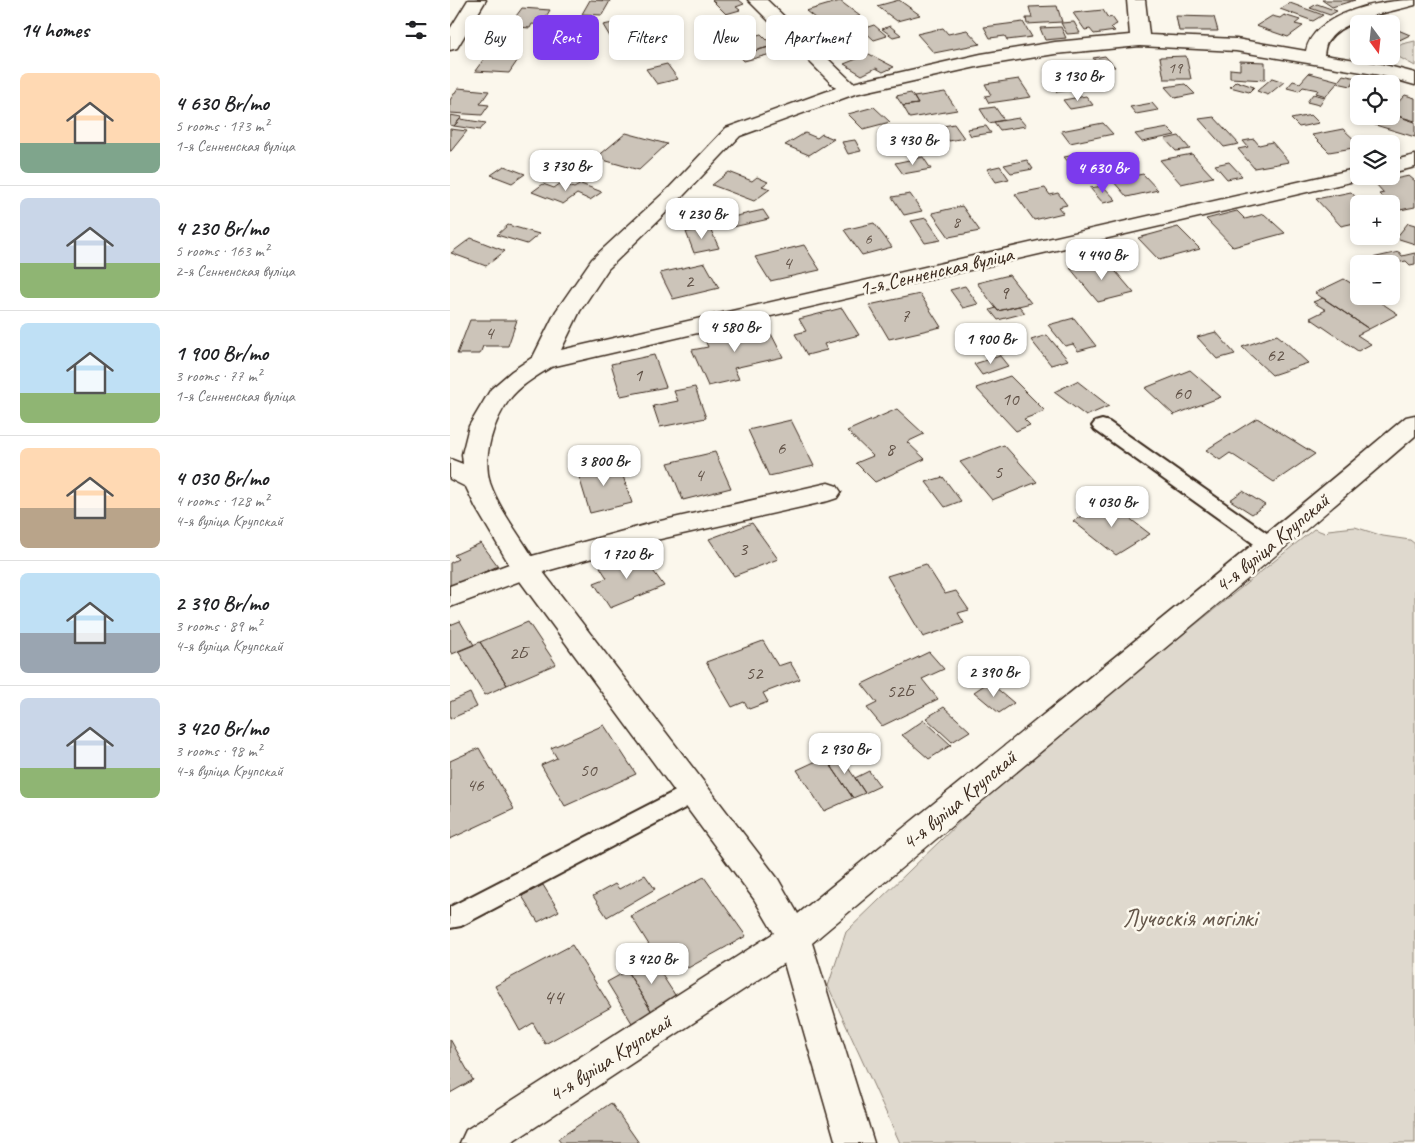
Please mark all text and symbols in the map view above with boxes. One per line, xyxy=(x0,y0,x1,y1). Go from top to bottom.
chip: Buy xyxy=(465,15,523,60)
chip: Rent xyxy=(533,15,599,60)
chip: Filters xyxy=(609,15,684,60)
chip: New xyxy=(694,15,756,60)
chip: Apartment xyxy=(766,15,868,60)
north arrow xyxy=(1350,15,1400,65)
map controls xyxy=(1350,15,1400,305)
icon: filters xyxy=(402,16,430,44)
text: 14 homes xyxy=(20,17,89,43)
house number: 19 xyxy=(1168,58,1184,78)
pin: 3 130 Br xyxy=(1026,59,1130,102)
text: 3 130 Br xyxy=(1053,66,1103,86)
button: locate xyxy=(1350,75,1400,125)
text: 4 630 Br/mo xyxy=(175,90,269,116)
icon: home xyxy=(60,93,120,153)
text: 5 rooms · 173 m² xyxy=(175,116,269,136)
pin: 3 430 Br xyxy=(861,124,965,166)
text: 3 430 Br xyxy=(888,130,938,150)
button: layers xyxy=(1350,135,1400,185)
text: 1-я Сенненская вуліца xyxy=(175,136,295,156)
pin: 3 730 Br xyxy=(514,150,618,192)
pin: 4 630 Br xyxy=(1051,152,1155,194)
text: 3 730 Br xyxy=(541,156,591,176)
text: 4 630 Br xyxy=(1077,158,1129,178)
button: + xyxy=(1350,195,1400,245)
pin: 4 230 Br xyxy=(650,198,754,240)
text: 4 230 Br xyxy=(677,204,727,224)
house number: 8 xyxy=(952,212,961,232)
text: 4 230 Br/mo xyxy=(175,215,268,241)
icon: home xyxy=(60,218,120,278)
house number: 6 xyxy=(864,229,872,249)
pin: 4 440 Br xyxy=(1050,238,1154,281)
street label: 1-я Сенненская вуліца xyxy=(856,240,1017,301)
text: 5 rooms · 163 m² xyxy=(175,241,269,261)
text: 4 440 Br xyxy=(1077,245,1127,265)
house number: 4 xyxy=(783,251,794,275)
button: − xyxy=(1350,255,1400,305)
text: 2-я Сенненская вуліца xyxy=(175,261,295,281)
house number: 2 xyxy=(685,269,695,293)
house number: 9 xyxy=(1000,281,1010,305)
house number: 7 xyxy=(901,304,911,328)
pin: 4 580 Br xyxy=(683,310,787,353)
text: 4 580 Br xyxy=(710,317,760,337)
house number: 4 xyxy=(485,321,496,345)
pin: 1 900 Br xyxy=(939,322,1043,365)
text: 1 900 Br xyxy=(966,329,1016,349)
text: 1 900 Br/mo xyxy=(175,340,268,366)
icon: home xyxy=(60,343,120,403)
house number: 62 xyxy=(1266,343,1285,367)
house number: 1 xyxy=(634,363,644,387)
text: 3 rooms · 77 m² xyxy=(175,366,261,386)
house number: 60 xyxy=(1173,381,1192,405)
text: 1-я Сенненская вуліца xyxy=(175,386,295,406)
house number: 10 xyxy=(1001,387,1020,411)
house number: 6 xyxy=(777,436,787,460)
house number: 8 xyxy=(886,437,897,461)
pin: 3 800 Br xyxy=(552,444,656,487)
text: 3 800 Br xyxy=(579,451,629,471)
house number: 5 xyxy=(994,460,1004,484)
house number: 4 xyxy=(695,463,706,487)
text: 4 030 Br/mo xyxy=(175,465,268,491)
icon: home xyxy=(60,468,120,528)
pin: 4 030 Br xyxy=(1060,486,1164,528)
street label: 4-я вуліца Крупскай xyxy=(1209,487,1336,598)
text: 4 rooms · 128 m² xyxy=(175,491,269,511)
text: 4 030 Br xyxy=(1087,492,1137,512)
text: 4-я вуліца Крупскай xyxy=(175,511,283,531)
house number: 3 xyxy=(739,537,749,561)
pin: 1 720 Br xyxy=(575,538,679,580)
text: 1 720 Br xyxy=(602,544,652,564)
text: 2 390 Br/mo xyxy=(175,590,268,616)
icon: home xyxy=(60,593,120,653)
text: 3 rooms · 89 m² xyxy=(175,616,261,636)
text: 4-я вуліца Крупскай xyxy=(175,636,283,656)
house number: 2Б xyxy=(509,641,530,665)
pin: 2 390 Br xyxy=(942,656,1046,698)
house number: 52 xyxy=(745,661,764,685)
text: 2 390 Br xyxy=(969,662,1019,682)
house number: 52Б xyxy=(887,679,917,703)
text: 3 420 Br/mo xyxy=(175,715,268,741)
icon: home xyxy=(60,718,120,778)
pin: 2 930 Br xyxy=(793,732,897,775)
text: 2 930 Br xyxy=(820,739,870,759)
text: 3 rooms · 98 m² xyxy=(175,741,261,761)
street label: 4-я вуліца Крупскай xyxy=(896,744,1023,855)
house number: 50 xyxy=(579,758,598,782)
text: 4-я вуліца Крупскай xyxy=(175,761,283,781)
house number: 46 xyxy=(466,773,485,797)
park label: Лучоскія могілкі xyxy=(1123,902,1261,934)
pin: 3 420 Br xyxy=(600,942,704,985)
text: 3 420 Br xyxy=(627,949,677,969)
house number: 44 xyxy=(543,983,565,1011)
street label: 4-я вуліца Крупскай xyxy=(544,1008,677,1107)

